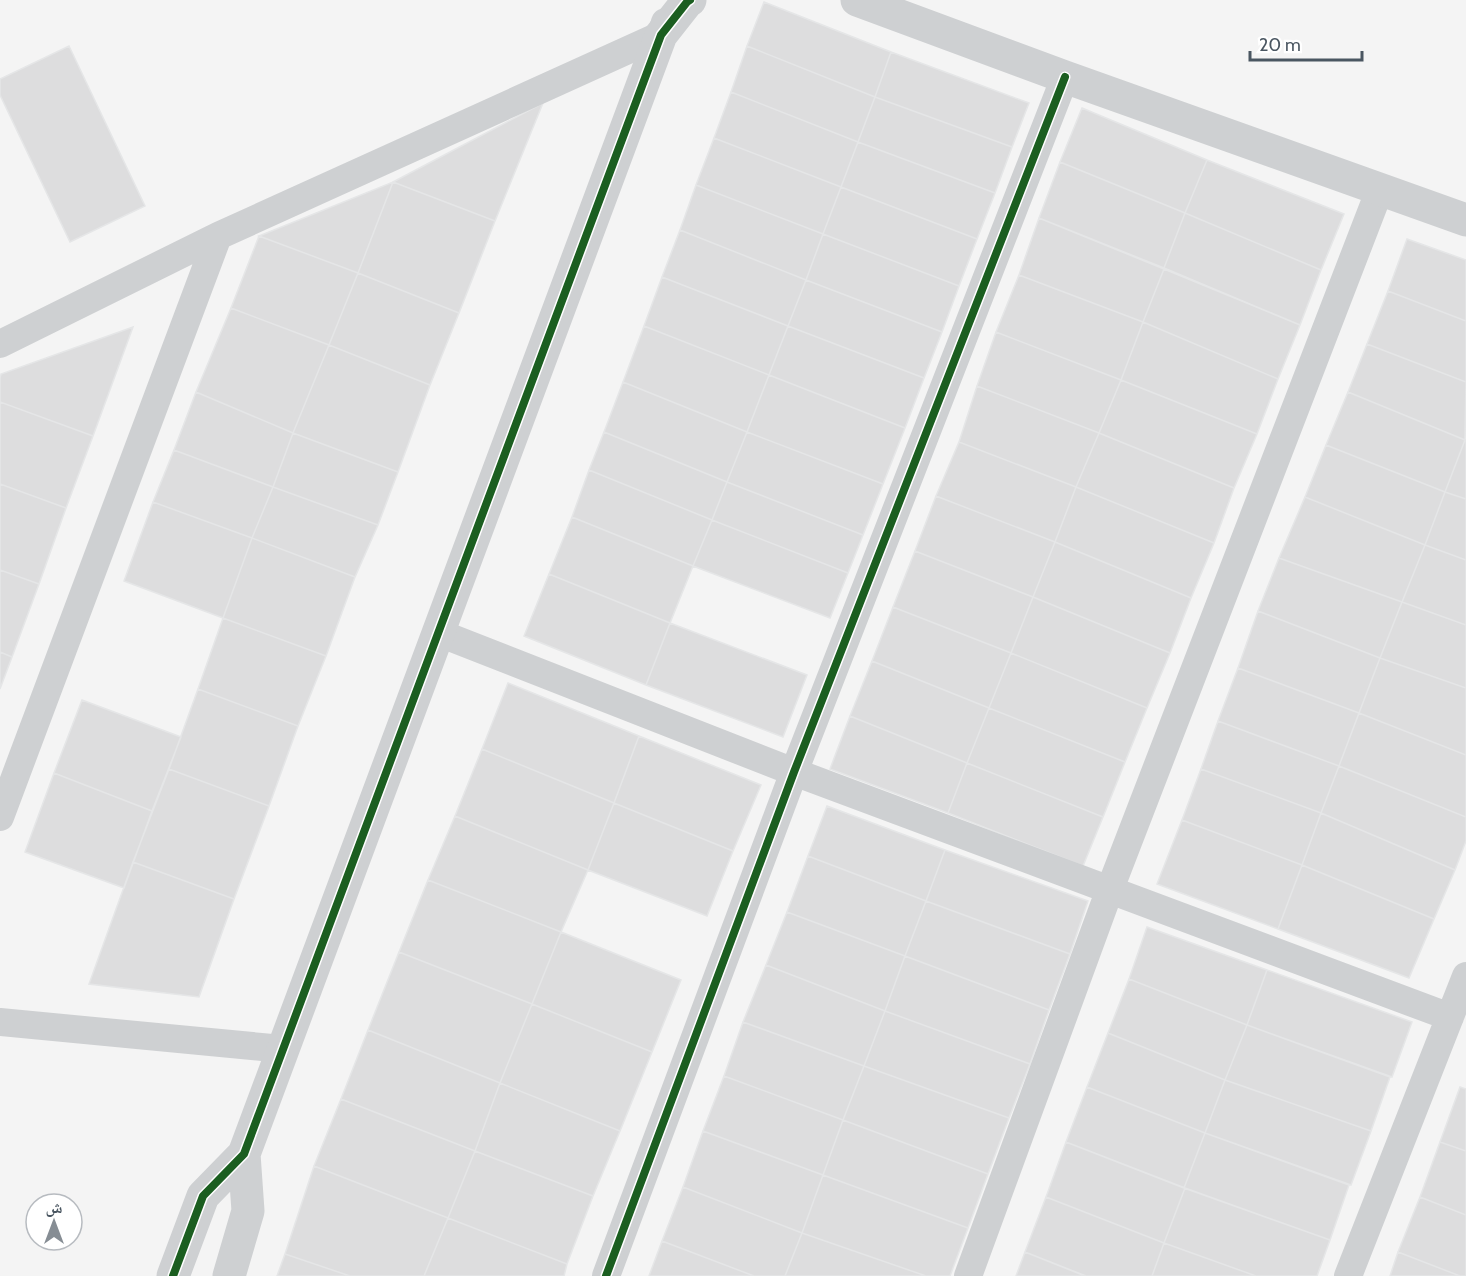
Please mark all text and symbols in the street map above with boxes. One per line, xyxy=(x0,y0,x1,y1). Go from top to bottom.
scale bar xyxy=(1250,24,1362,62)
text: 20 m xyxy=(1259,34,1301,56)
north arrow xyxy=(24,1192,84,1252)
text: ش xyxy=(46,1198,63,1217)

